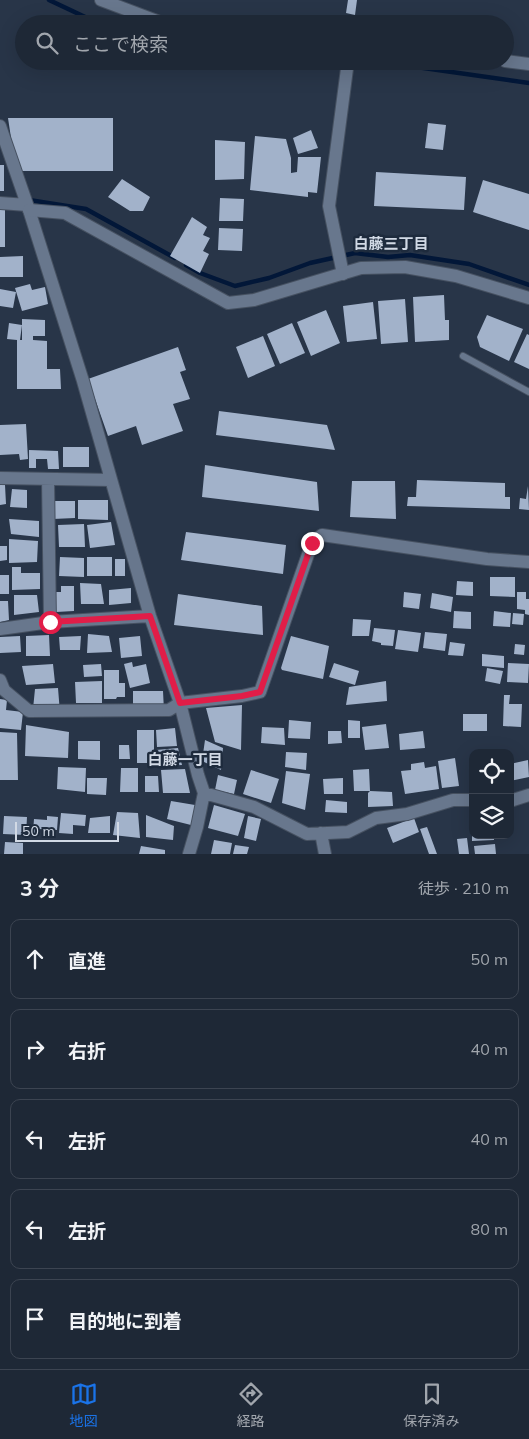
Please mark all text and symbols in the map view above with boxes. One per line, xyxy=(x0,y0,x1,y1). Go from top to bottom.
search box xyxy=(15,15,514,70)
icon: search xyxy=(33,29,61,57)
text: ここで検索 xyxy=(73,32,168,56)
district label: 白藤三丁目 xyxy=(353,234,429,253)
route end xyxy=(301,532,324,555)
route start xyxy=(39,611,62,634)
map controls xyxy=(469,749,514,839)
button: locate xyxy=(469,749,514,794)
district label: 白藤一丁目 xyxy=(147,750,223,769)
button: layers xyxy=(469,794,514,839)
scale bar xyxy=(15,819,119,842)
text: 50 m xyxy=(22,822,55,840)
text: 3 分 xyxy=(20,875,59,901)
text: 徒歩 · 210 m xyxy=(418,878,509,898)
icon: ahead xyxy=(21,945,49,973)
text: 直進 xyxy=(68,949,106,973)
text: 50 m xyxy=(471,949,508,969)
icon: right xyxy=(21,1035,49,1063)
text: 右折 xyxy=(68,1039,106,1063)
text: 40 m xyxy=(471,1039,508,1059)
icon: left xyxy=(21,1125,49,1153)
text: 左折 xyxy=(68,1129,106,1153)
text: 40 m xyxy=(471,1129,508,1149)
icon: left xyxy=(21,1215,49,1243)
text: 左折 xyxy=(68,1219,106,1243)
text: 80 m xyxy=(471,1219,508,1239)
icon: arrive xyxy=(21,1305,49,1333)
text: 目的地に到着 xyxy=(68,1309,182,1333)
tab: 地図 xyxy=(70,1380,98,1430)
tab: 経路 xyxy=(237,1380,265,1430)
tab: 保存済み xyxy=(404,1380,460,1430)

